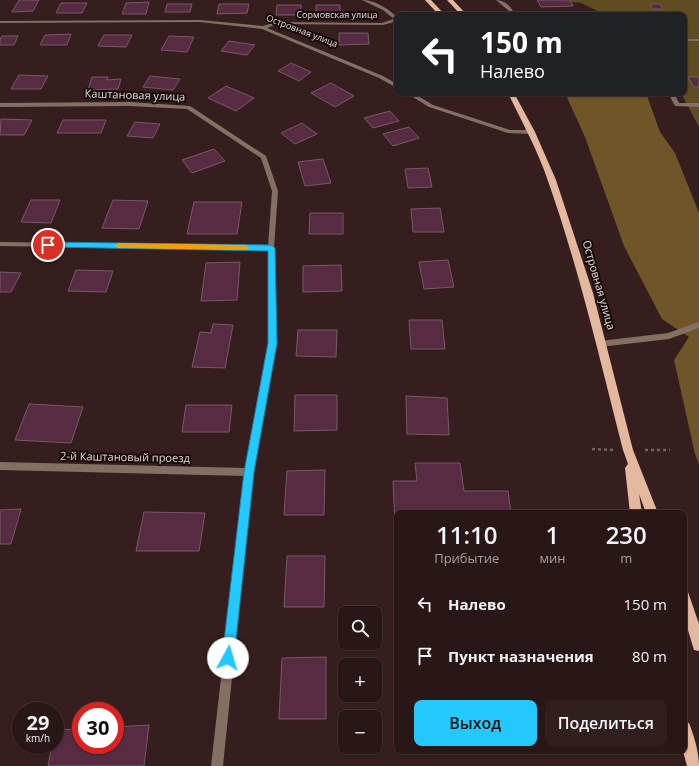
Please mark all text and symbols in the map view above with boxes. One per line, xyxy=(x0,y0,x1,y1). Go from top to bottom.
street label: Сормовская улица xyxy=(296,8,378,21)
street label: Островная улица xyxy=(265,11,340,50)
text: 150 m xyxy=(480,23,563,61)
icon: left xyxy=(414,28,466,80)
text: Налево xyxy=(480,59,545,83)
street label: Каштановая улица xyxy=(84,85,186,104)
pin xyxy=(31,228,65,262)
icon: arrive xyxy=(37,234,59,256)
street label: Островная улица xyxy=(580,238,619,331)
street label: 2-й Каштановый проезд xyxy=(60,448,191,465)
text: 11:10 xyxy=(436,518,497,551)
text: 1 xyxy=(546,518,559,551)
text: 230 xyxy=(606,518,647,551)
text: Прибытие xyxy=(434,549,499,567)
text: мин xyxy=(539,549,565,567)
text: m xyxy=(620,549,632,567)
icon: left xyxy=(414,593,436,615)
text: Налево xyxy=(448,594,506,614)
text: 150 m xyxy=(623,594,667,614)
map controls xyxy=(338,606,382,754)
button: search xyxy=(338,606,382,650)
position arrow xyxy=(207,637,249,679)
icon: arrive xyxy=(414,645,436,667)
text: Пункт назначения xyxy=(448,646,594,666)
text: 80 m xyxy=(632,646,667,666)
button: + xyxy=(338,658,382,702)
button: Выход xyxy=(414,700,537,746)
button: Поделиться xyxy=(545,700,667,746)
speed limit sign: 30 xyxy=(72,702,124,754)
text: 29 xyxy=(27,709,49,736)
button: − xyxy=(338,710,382,754)
text: km/h xyxy=(26,731,50,745)

